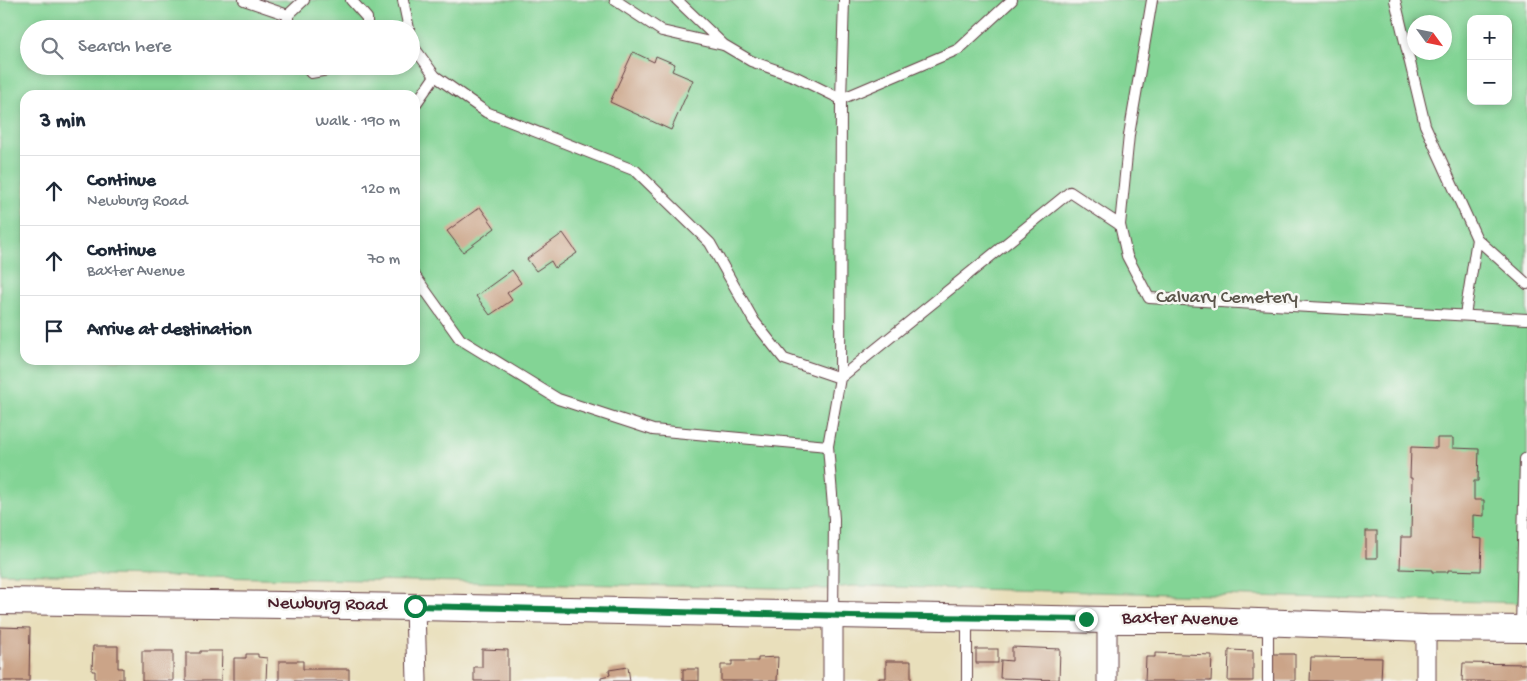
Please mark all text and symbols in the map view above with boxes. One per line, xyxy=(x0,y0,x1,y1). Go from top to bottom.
north arrow xyxy=(1407,15,1452,60)
map controls xyxy=(1467,15,1512,105)
button: + xyxy=(1467,15,1512,60)
search box xyxy=(20,20,420,75)
icon: search xyxy=(38,34,66,62)
text: Search here xyxy=(78,36,172,59)
button: − xyxy=(1467,60,1512,105)
text: 3 min xyxy=(40,110,85,135)
text: Walk · 190 m xyxy=(316,113,400,132)
text: Continue xyxy=(87,170,156,193)
icon: ahead xyxy=(40,177,68,205)
text: 120 m xyxy=(361,181,400,200)
text: Newburg Road xyxy=(87,193,188,212)
text: Continue xyxy=(87,240,156,263)
icon: ahead xyxy=(40,247,68,275)
text: 70 m xyxy=(367,251,400,270)
text: Baxter Avenue xyxy=(87,263,185,282)
park label: Calvary Cemetery xyxy=(1156,287,1298,310)
icon: arrive xyxy=(40,317,68,345)
text: Arrive at destination xyxy=(87,319,251,342)
street label: Newburg Road xyxy=(267,592,389,618)
route start xyxy=(404,595,427,618)
street label: Baxter Avenue xyxy=(1121,607,1238,633)
route end xyxy=(1075,608,1098,631)

